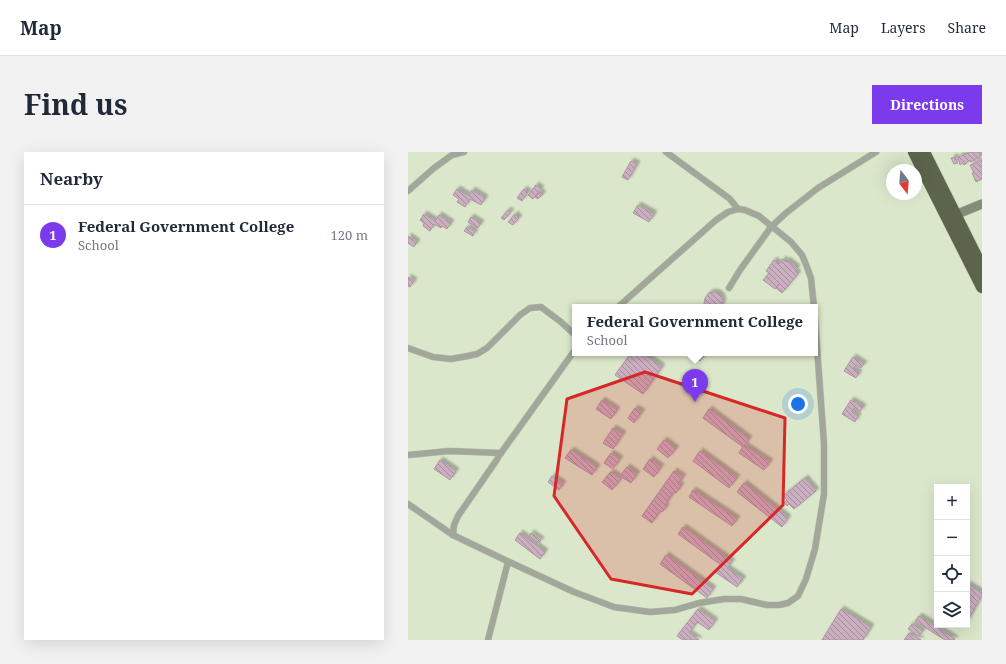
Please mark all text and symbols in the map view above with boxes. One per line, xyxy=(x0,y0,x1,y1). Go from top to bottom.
text: Map xyxy=(20,15,62,41)
text: Map xyxy=(829,18,859,37)
text: Layers xyxy=(881,18,926,37)
text: Share xyxy=(948,18,986,37)
text: Find us xyxy=(24,85,128,123)
button: Directions xyxy=(872,85,982,124)
north arrow xyxy=(886,164,922,200)
text: Nearby xyxy=(40,167,103,190)
text: Federal Government College xyxy=(78,216,294,236)
text: 1 xyxy=(49,226,57,244)
text: 120 m xyxy=(331,226,368,244)
text: School xyxy=(78,236,119,254)
popup xyxy=(572,304,818,356)
text: Federal Government College xyxy=(587,311,803,331)
text: School xyxy=(587,331,628,349)
pin: 1 xyxy=(682,369,708,402)
your location xyxy=(788,394,808,414)
map controls xyxy=(934,484,970,628)
button: + xyxy=(934,484,970,520)
button: − xyxy=(934,520,970,556)
button: locate xyxy=(934,556,970,592)
button: layers xyxy=(934,592,970,628)

